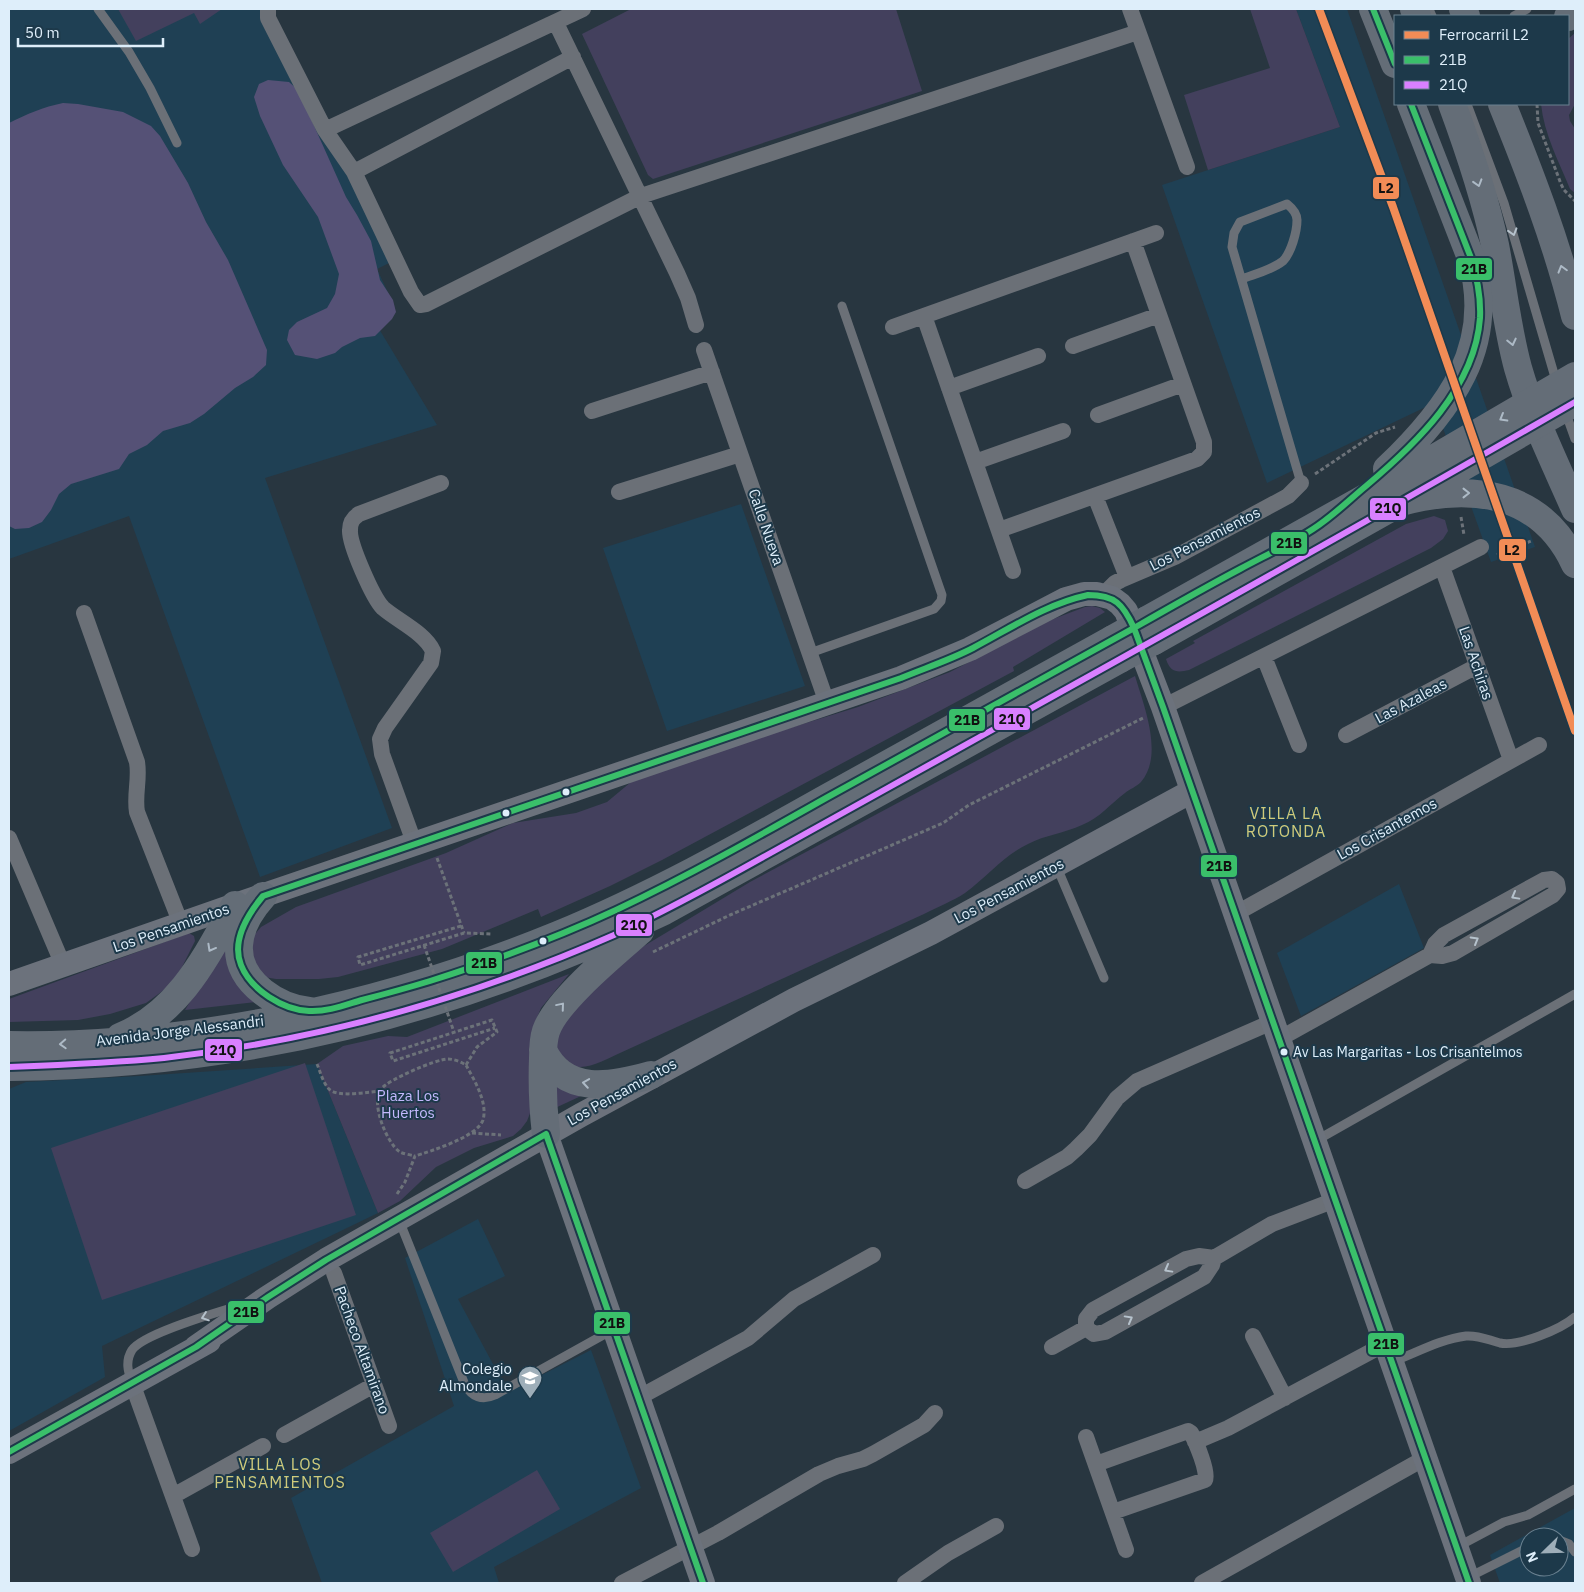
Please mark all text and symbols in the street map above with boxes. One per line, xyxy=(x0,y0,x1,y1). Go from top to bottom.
scale bar xyxy=(18,15,162,47)
legend xyxy=(1394,15,1569,105)
text: 50 m xyxy=(25,23,60,42)
text: Ferrocarril L2 xyxy=(1439,25,1529,44)
text: 21B xyxy=(1439,50,1467,69)
text: 21Q xyxy=(1439,75,1468,94)
line badge: L2 xyxy=(1372,176,1400,200)
text: L2 xyxy=(1378,179,1394,197)
one-way arrow xyxy=(1472,179,1482,187)
one-way arrow xyxy=(1507,227,1517,236)
line badge: 21B xyxy=(1455,257,1493,281)
text: 21B xyxy=(1461,260,1487,278)
one-way arrow xyxy=(1558,265,1568,274)
one-way arrow xyxy=(1506,338,1517,347)
one-way arrow xyxy=(1499,412,1508,422)
street label: Calle Nueva xyxy=(745,486,788,568)
one-way arrow xyxy=(1462,488,1470,498)
line badge: 21Q xyxy=(1369,497,1407,521)
text: 21Q xyxy=(1375,499,1401,517)
street label: Los Pensamientos xyxy=(1146,502,1263,575)
line badge: 21B xyxy=(1270,531,1308,555)
text: 21B xyxy=(1276,534,1302,552)
line badge: L2 xyxy=(1498,538,1527,562)
text: L2 xyxy=(1504,541,1520,559)
street label: Las Achiras xyxy=(1455,624,1498,702)
street label: Las Azaleas xyxy=(1372,674,1450,727)
line badge: 21Q xyxy=(993,707,1031,731)
line badge: 21B xyxy=(948,708,986,732)
text: 21Q xyxy=(999,710,1025,728)
text: 21B xyxy=(954,711,980,729)
unlabelled marker xyxy=(561,787,571,797)
street label: Los Crisantemos xyxy=(1333,793,1440,864)
district label: VILLA LA ROTONDA xyxy=(1246,803,1326,841)
unlabelled marker xyxy=(501,808,511,818)
street label: Los Pensamientos xyxy=(950,854,1067,928)
line badge: 21B xyxy=(1200,854,1238,878)
text: 21B xyxy=(1206,857,1232,875)
one-way arrow xyxy=(1511,890,1520,900)
street label: Los Pensamientos xyxy=(110,899,232,956)
line badge: 21Q xyxy=(615,913,653,937)
text: 21Q xyxy=(621,916,647,934)
unlabelled marker xyxy=(538,936,548,946)
one-way arrow xyxy=(1470,936,1479,946)
one-way arrow xyxy=(207,942,217,951)
line badge: 21B xyxy=(465,951,503,975)
text: 21B xyxy=(471,954,497,972)
one-way arrow xyxy=(555,1003,564,1012)
street label: Avenida Jorge Alessandri xyxy=(95,1011,265,1050)
one-way arrow xyxy=(59,1038,67,1049)
line badge: 21Q xyxy=(204,1038,243,1062)
text: 21Q xyxy=(210,1041,236,1059)
place label: Av Las Margaritas - Los Crisantelmos xyxy=(1293,1043,1523,1061)
marker: Av Las Margaritas - Los Crisantelmos xyxy=(1279,1047,1289,1057)
street label: Los Pensamientos xyxy=(564,1054,680,1129)
one-way arrow xyxy=(582,1078,590,1089)
park label: Plaza Los Huertos xyxy=(377,1086,439,1122)
one-way arrow xyxy=(1165,1263,1174,1273)
street label: Pacheco Altamirano xyxy=(330,1283,394,1416)
line badge: 21B xyxy=(227,1300,265,1324)
text: 21B xyxy=(233,1303,259,1321)
one-way arrow xyxy=(201,1311,210,1321)
line badge: 21B xyxy=(593,1311,631,1335)
text: 21B xyxy=(599,1314,625,1332)
one-way arrow xyxy=(1123,1316,1132,1326)
line badge: 21B xyxy=(1367,1332,1405,1356)
text: 21B xyxy=(1373,1335,1399,1353)
place label: Colegio Almondale xyxy=(439,1359,512,1395)
school or university icon: Colegio Almondale xyxy=(517,1365,543,1399)
district label: VILLA LOS PENSAMIENTOS xyxy=(214,1454,346,1492)
north arrow xyxy=(1519,1527,1569,1577)
text: N xyxy=(1522,1549,1542,1565)

